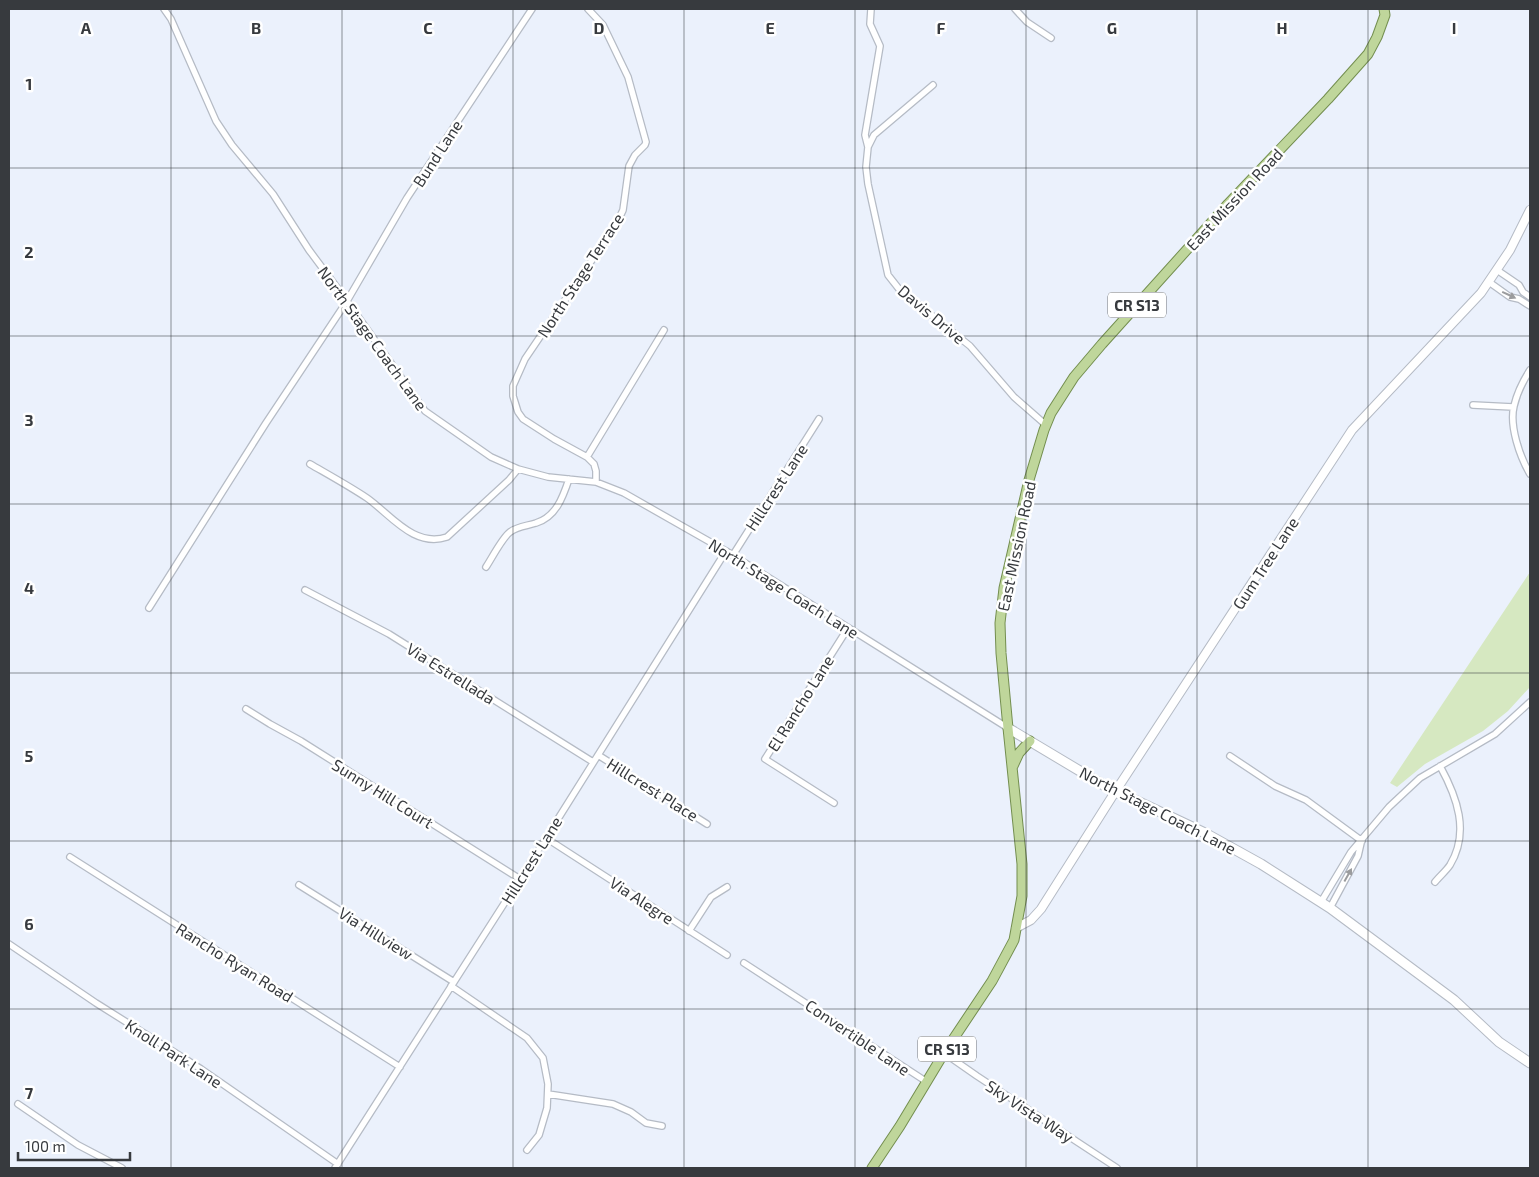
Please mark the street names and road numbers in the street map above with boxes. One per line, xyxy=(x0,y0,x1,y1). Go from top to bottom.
street label: Bund Lane xyxy=(408,116,466,190)
street label: East Mission Road xyxy=(1182,144,1286,254)
street label: North Stage Terrace xyxy=(533,209,627,341)
street label: North Stage Coach Lane xyxy=(314,262,432,414)
street label: Davis Drive xyxy=(895,281,969,347)
road number: CR S13 xyxy=(1108,292,1166,318)
street label: Hillcrest Lane xyxy=(741,440,811,534)
street label: East Mission Road xyxy=(993,479,1039,613)
street label: Gum Tree Lane xyxy=(1228,513,1302,613)
street label: North Stage Coach Lane xyxy=(706,534,862,642)
street label: Via Estrellada xyxy=(403,638,499,708)
street label: El Rancho Lane xyxy=(763,652,837,754)
street label: Hillcrest Place xyxy=(604,753,702,825)
street label: Sunny Hill Court xyxy=(329,754,437,832)
street label: North Stage Coach Lane xyxy=(1077,762,1239,858)
street label: Hillcrest Lane xyxy=(497,813,565,907)
street label: Via Alegre xyxy=(606,872,678,928)
street label: Via Hillview xyxy=(335,903,417,963)
street label: Rancho Ryan Road xyxy=(173,918,297,1006)
street label: Convertible Lane xyxy=(802,995,914,1079)
street label: Knoll Park Lane xyxy=(122,1015,226,1091)
road number: CR S13 xyxy=(918,1036,976,1062)
street label: Sky Vista Way xyxy=(983,1076,1078,1147)

